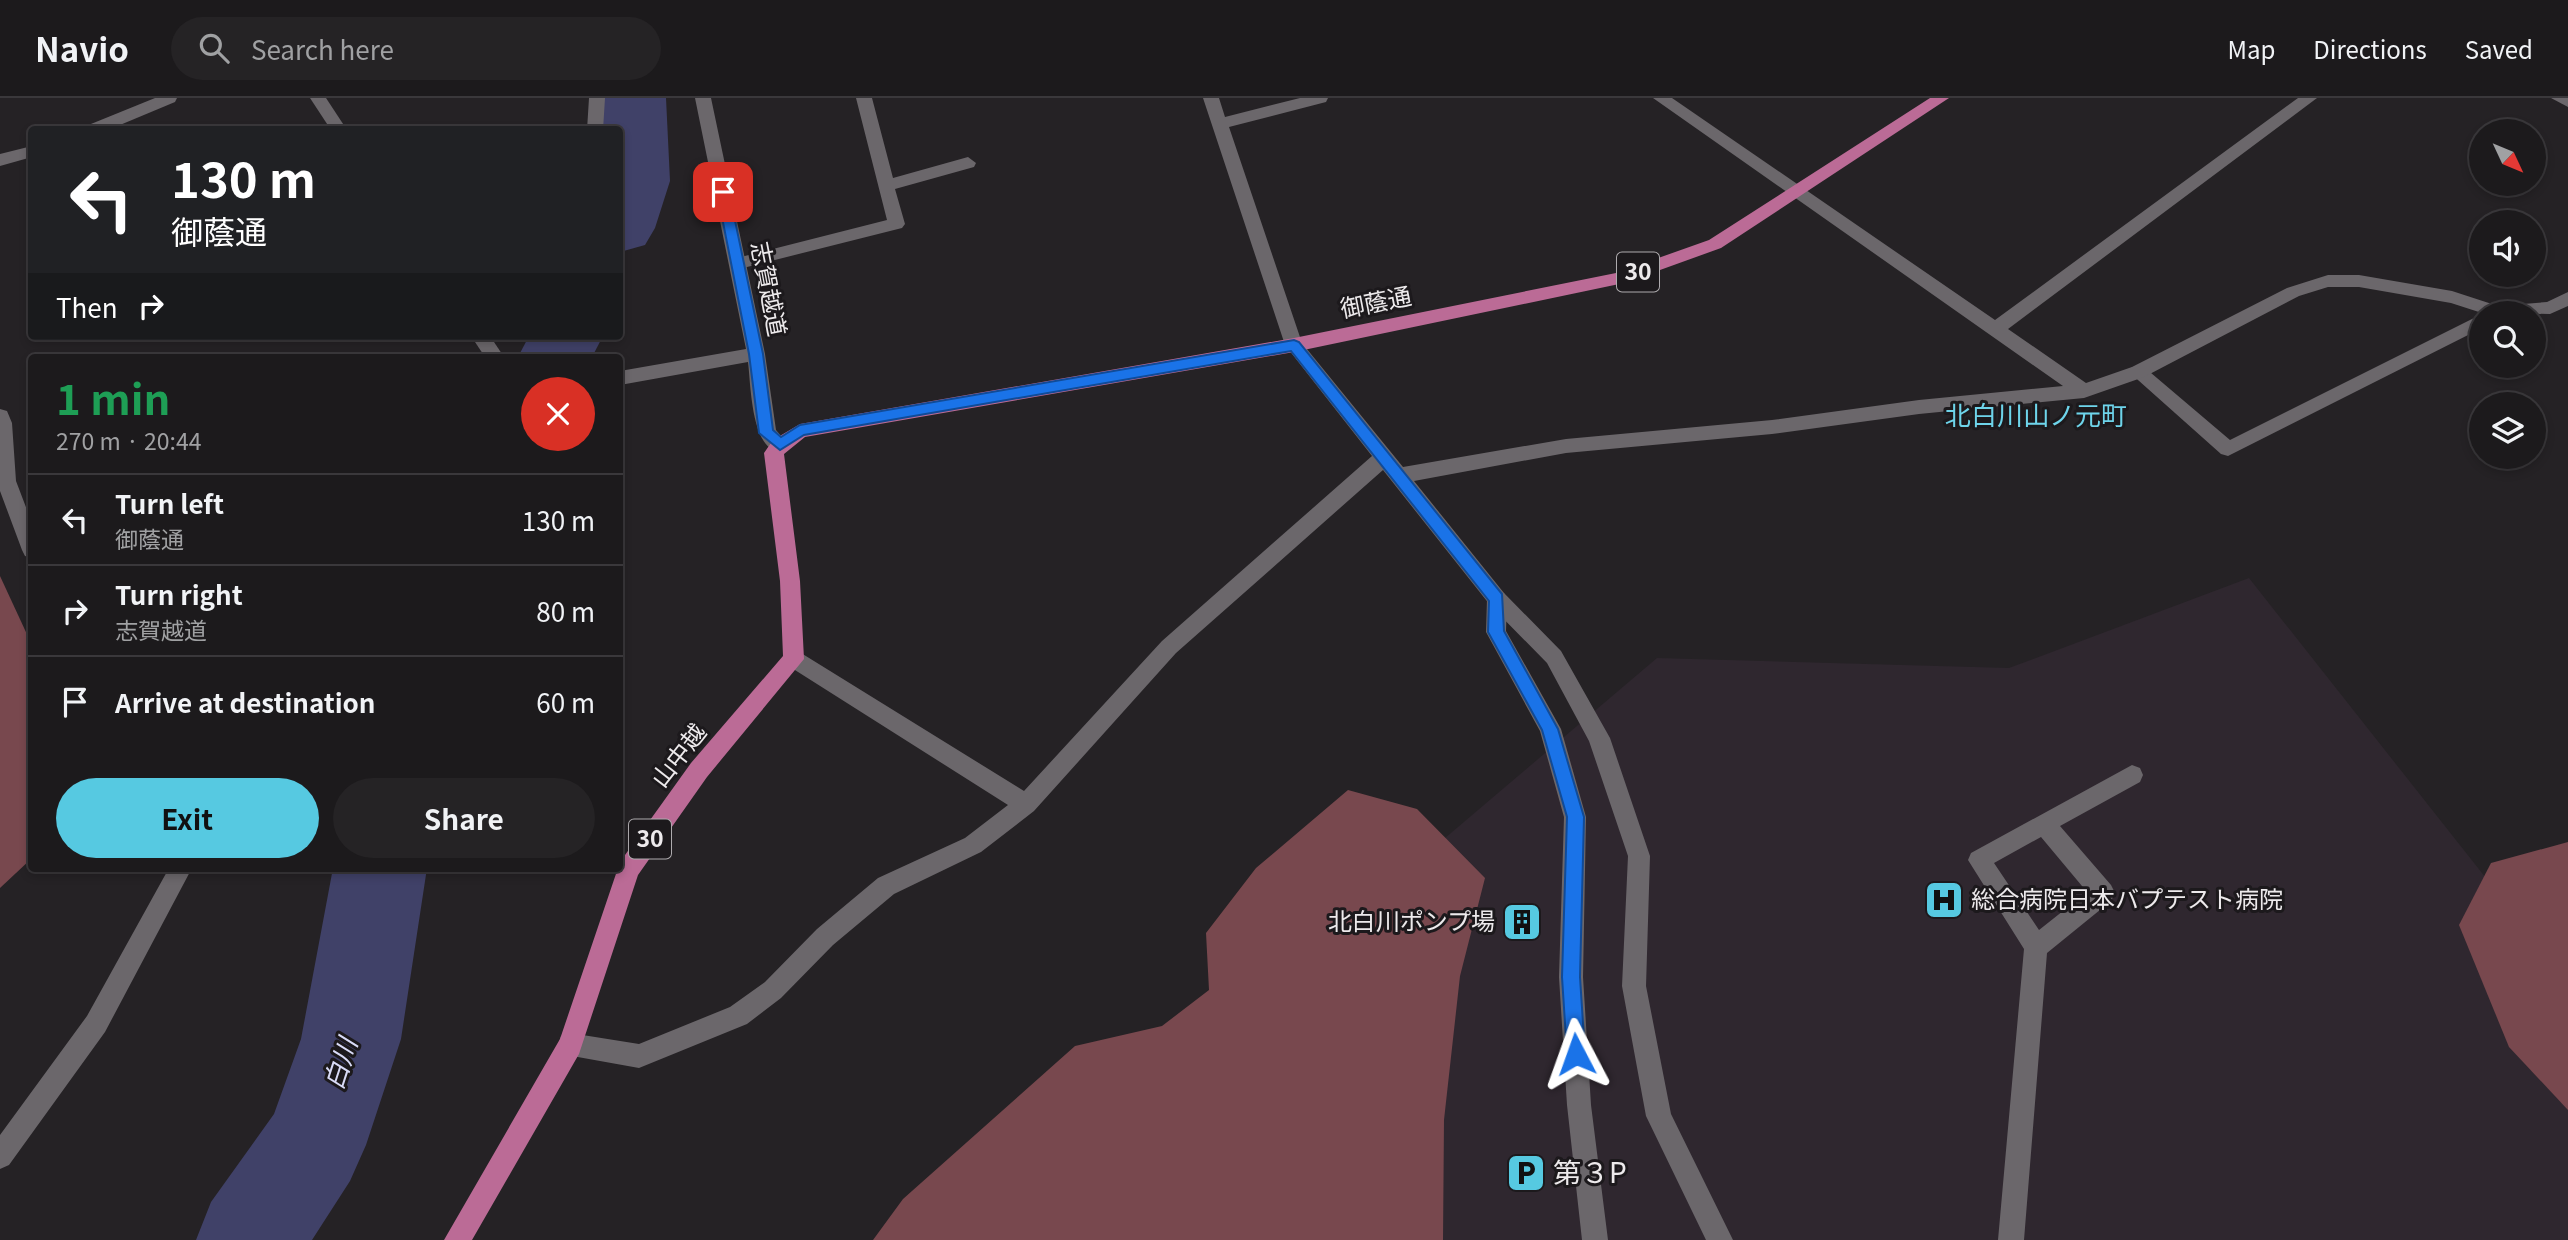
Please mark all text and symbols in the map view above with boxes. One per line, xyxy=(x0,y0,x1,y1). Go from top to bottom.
search box xyxy=(171,17,661,80)
text: Navio xyxy=(35,24,129,72)
icon: search xyxy=(195,29,233,67)
text: Search here xyxy=(251,30,394,67)
text: Map xyxy=(2227,31,2275,66)
text: Directions xyxy=(2313,31,2427,66)
text: Saved xyxy=(2465,31,2533,66)
north arrow xyxy=(2469,119,2546,196)
map controls xyxy=(2469,119,2546,469)
text: 130 m xyxy=(171,141,316,212)
icon: left xyxy=(56,154,147,245)
pin xyxy=(693,162,753,222)
icon: arrive xyxy=(704,173,742,211)
text: 御蔭通 xyxy=(171,207,267,253)
button: sound xyxy=(2469,210,2546,287)
street label: 志賀越道 xyxy=(744,238,797,339)
road number: 30 xyxy=(1617,252,1659,292)
street label: 御蔭通 xyxy=(1337,276,1414,325)
icon: right xyxy=(132,287,170,325)
text: Then xyxy=(56,288,118,325)
button: search xyxy=(2469,301,2546,378)
text: 1 min xyxy=(56,366,171,427)
button: close xyxy=(521,377,595,451)
button: layers xyxy=(2469,392,2546,469)
district label: 北白川山ノ元町 xyxy=(1945,395,2127,432)
text: 270 m · 20:44 xyxy=(56,423,201,457)
text: Turn left xyxy=(115,484,224,521)
icon: left xyxy=(56,501,94,539)
text: 130 m xyxy=(522,501,595,538)
text: 御蔭通 xyxy=(115,521,184,555)
text: Turn right xyxy=(115,575,243,612)
icon: right xyxy=(56,592,94,630)
text: 80 m xyxy=(536,592,595,629)
text: 志賀越道 xyxy=(115,612,207,646)
icon: arrive xyxy=(56,683,94,721)
text: Arrive at destination xyxy=(115,683,376,720)
text: 60 m xyxy=(536,683,595,720)
street label: 山中越 xyxy=(641,715,713,794)
button: Exit xyxy=(56,778,319,858)
button: Share xyxy=(333,778,595,858)
road number: 30 xyxy=(629,820,671,859)
hospital icon: 総合病院日本バプテスト病院 xyxy=(1923,879,1965,921)
place label: 総合病院日本バプテスト病院 xyxy=(1971,880,2283,915)
building icon: 北白川ポンプ場 xyxy=(1501,901,1543,943)
place label: 北白川ポンプ場 xyxy=(1328,902,1495,937)
position arrow xyxy=(1539,1017,1613,1091)
water label: 白川 xyxy=(313,1030,365,1094)
place label: 第３P xyxy=(1553,1151,1627,1191)
parking icon: 第３P xyxy=(1505,1152,1547,1194)

